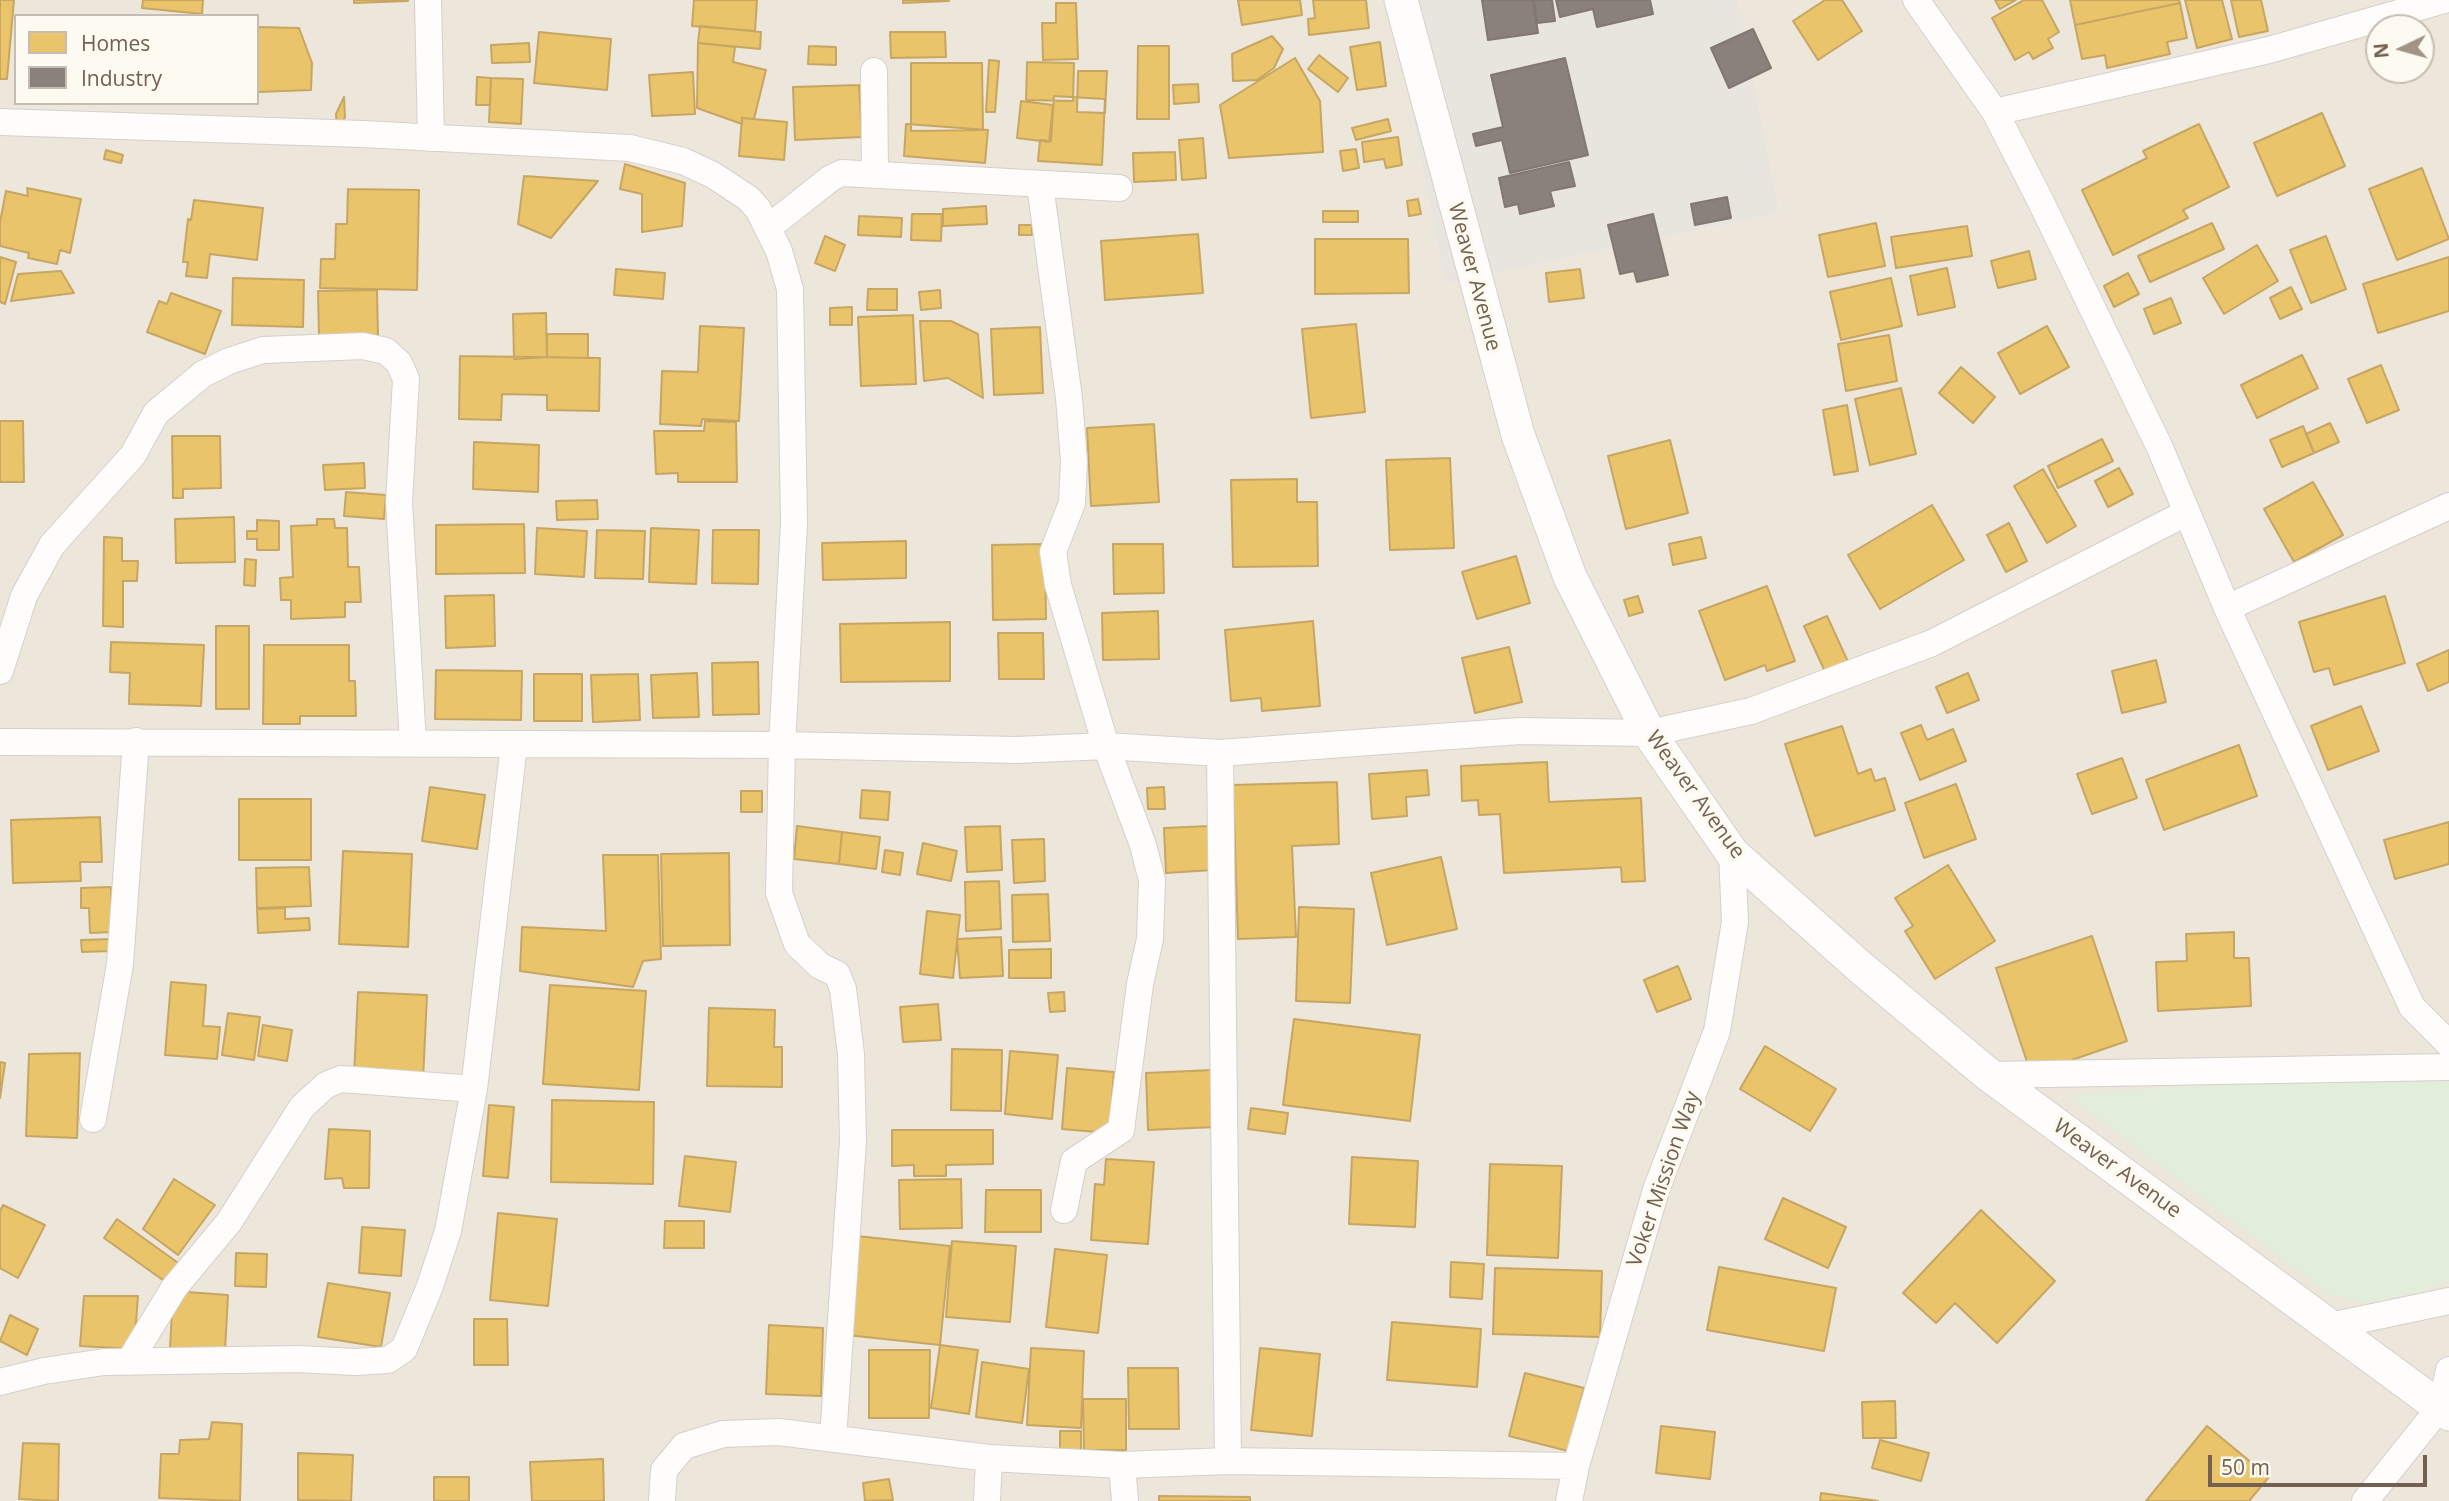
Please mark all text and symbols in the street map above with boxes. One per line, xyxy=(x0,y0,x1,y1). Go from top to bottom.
legend xyxy=(14,14,259,105)
north arrow xyxy=(2365,14,2435,84)
text: Homes xyxy=(81,29,150,57)
text: N xyxy=(2367,42,2395,59)
text: Industry xyxy=(81,64,162,92)
street label: Weaver Avenue xyxy=(1442,200,1506,354)
street label: Weaver Avenue xyxy=(1640,726,1750,864)
street label: Voker Mission Way xyxy=(1622,1088,1706,1270)
street label: Weaver Avenue xyxy=(2048,1114,2186,1224)
scale bar xyxy=(2211,1442,2430,1486)
text: 50 m xyxy=(2221,1453,2270,1481)

